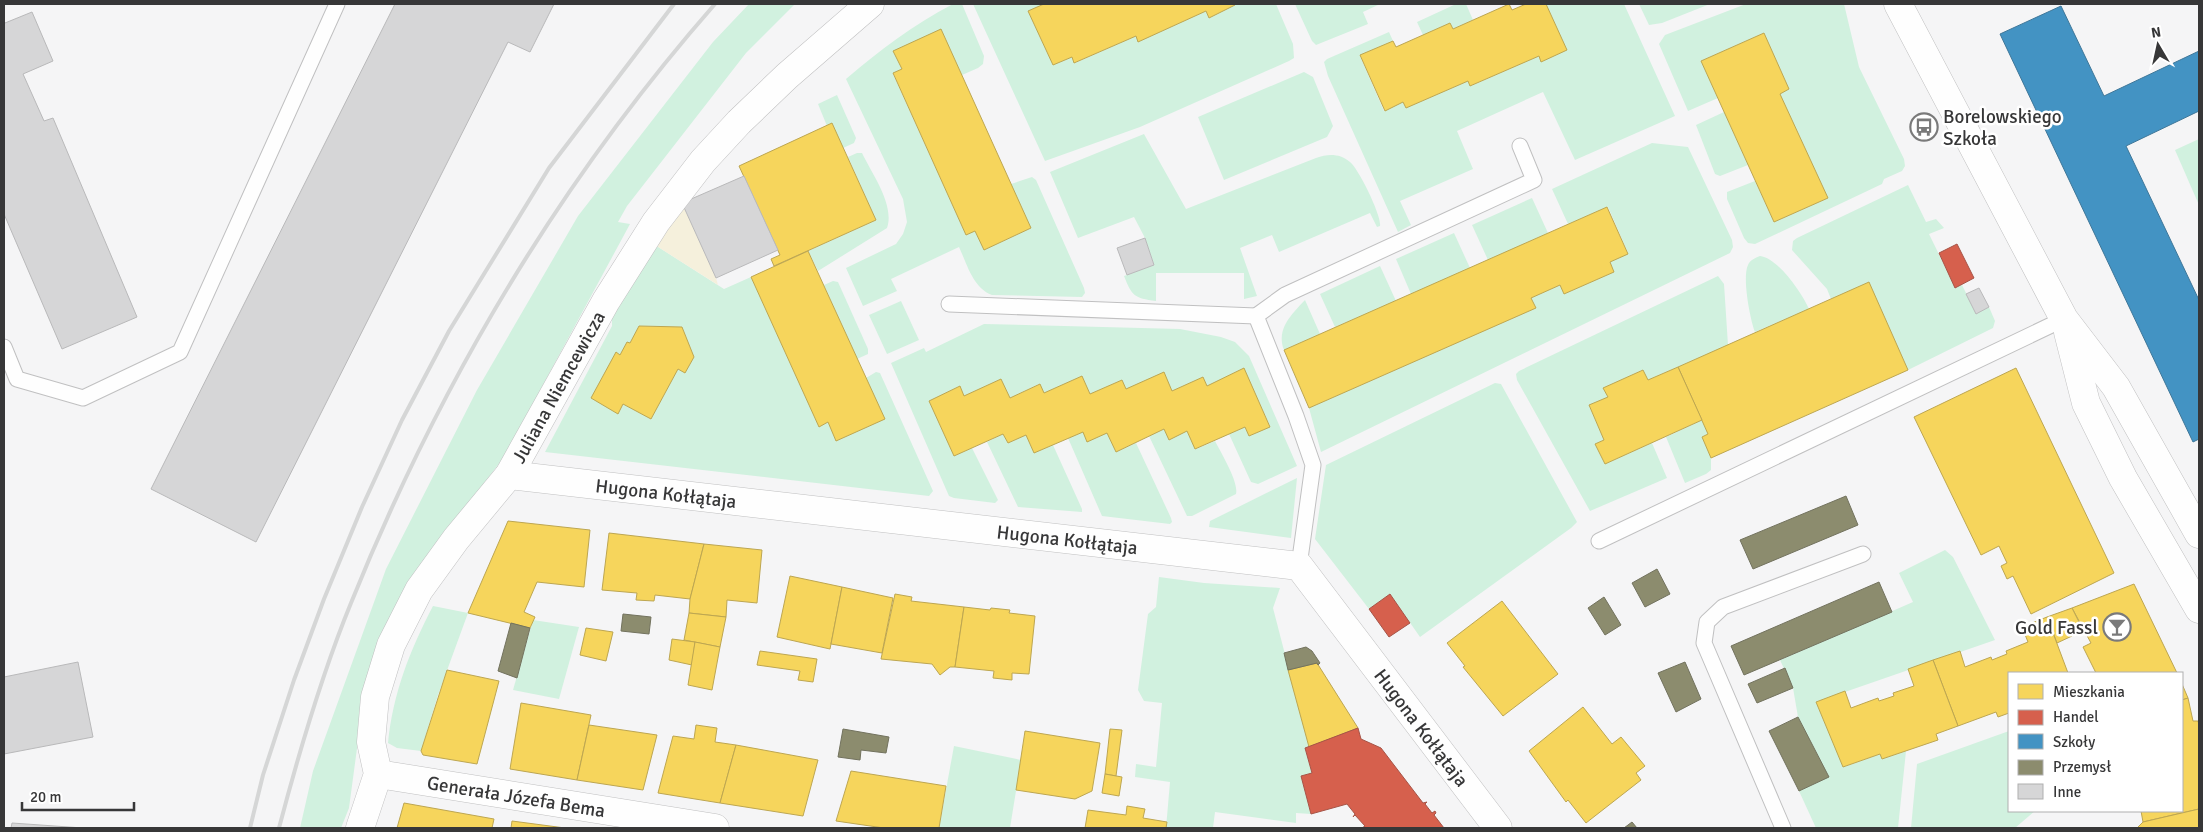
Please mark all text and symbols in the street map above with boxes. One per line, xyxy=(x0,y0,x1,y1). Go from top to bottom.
north arrow xyxy=(2133,20,2183,70)
text: N xyxy=(2150,23,2162,42)
place label: Borelowskiego Szkoła xyxy=(1943,105,2062,151)
bus stop icon: Borelowskiego Szkoła xyxy=(1909,112,1939,142)
street label: Juliana Niemcewicza xyxy=(507,307,611,468)
street label: Hugona Kołłątaja xyxy=(594,474,738,514)
street label: Hugona Kołłątaja xyxy=(995,520,1139,560)
bar icon: Gold Fassl xyxy=(2102,612,2132,642)
place label: Gold Fassl xyxy=(2015,616,2098,640)
street label: Hugona Kołłątaja xyxy=(1368,664,1473,792)
legend xyxy=(2008,672,2183,812)
text: Mieszkania xyxy=(2053,683,2125,701)
text: Handel xyxy=(2053,708,2099,726)
text: Szkoły xyxy=(2053,733,2095,751)
text: Przemysł xyxy=(2053,758,2111,776)
street label: Generała Józefa Bema xyxy=(425,771,607,823)
scale bar xyxy=(22,780,135,812)
text: Inne xyxy=(2053,783,2081,801)
text: 20 m xyxy=(30,788,61,806)

